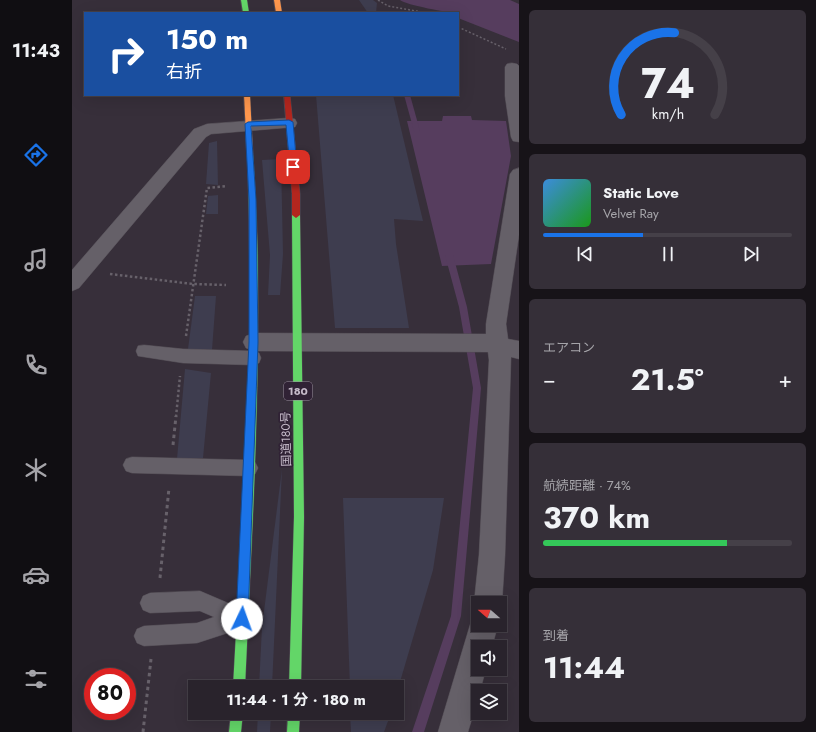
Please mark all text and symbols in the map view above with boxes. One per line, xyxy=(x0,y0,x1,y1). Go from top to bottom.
text: 150 m xyxy=(166,19,248,60)
icon: right xyxy=(100,28,152,80)
text: 11:43 xyxy=(12,38,60,64)
text: 74 xyxy=(640,53,695,114)
text: 右折 xyxy=(166,59,202,85)
text: km/h xyxy=(651,104,684,124)
icon: directions xyxy=(22,141,50,169)
pin xyxy=(276,150,310,184)
icon: arrive xyxy=(282,156,304,178)
text: Static Love xyxy=(603,182,679,204)
text: Velvet Ray xyxy=(603,204,659,223)
icon: previous xyxy=(574,243,596,265)
icon: pause xyxy=(657,243,679,265)
icon: next xyxy=(740,243,762,265)
icon: music xyxy=(22,246,50,274)
text: エアコン xyxy=(543,338,595,357)
icon: phone xyxy=(22,351,50,379)
text: 21.5° xyxy=(631,358,704,401)
text: − xyxy=(543,363,556,395)
text: + xyxy=(778,363,792,395)
road number: 180 xyxy=(284,382,312,400)
street label: 国道180号 xyxy=(277,411,295,467)
icon: climate xyxy=(22,456,50,484)
text: 航続距離 · 74% xyxy=(543,476,631,495)
text: 370 km xyxy=(543,496,650,539)
icon: car xyxy=(22,561,50,589)
north arrow xyxy=(471,596,507,632)
map controls xyxy=(471,596,507,720)
position arrow xyxy=(221,598,263,640)
text: 到着 xyxy=(543,626,569,645)
button: sound xyxy=(471,640,507,676)
text: 11:44 xyxy=(543,646,625,689)
icon: filters xyxy=(22,665,50,693)
speed limit sign: 80 xyxy=(84,668,136,720)
button: layers xyxy=(471,684,507,720)
text: 11:44 · 1 分 · 180 m xyxy=(226,689,366,711)

